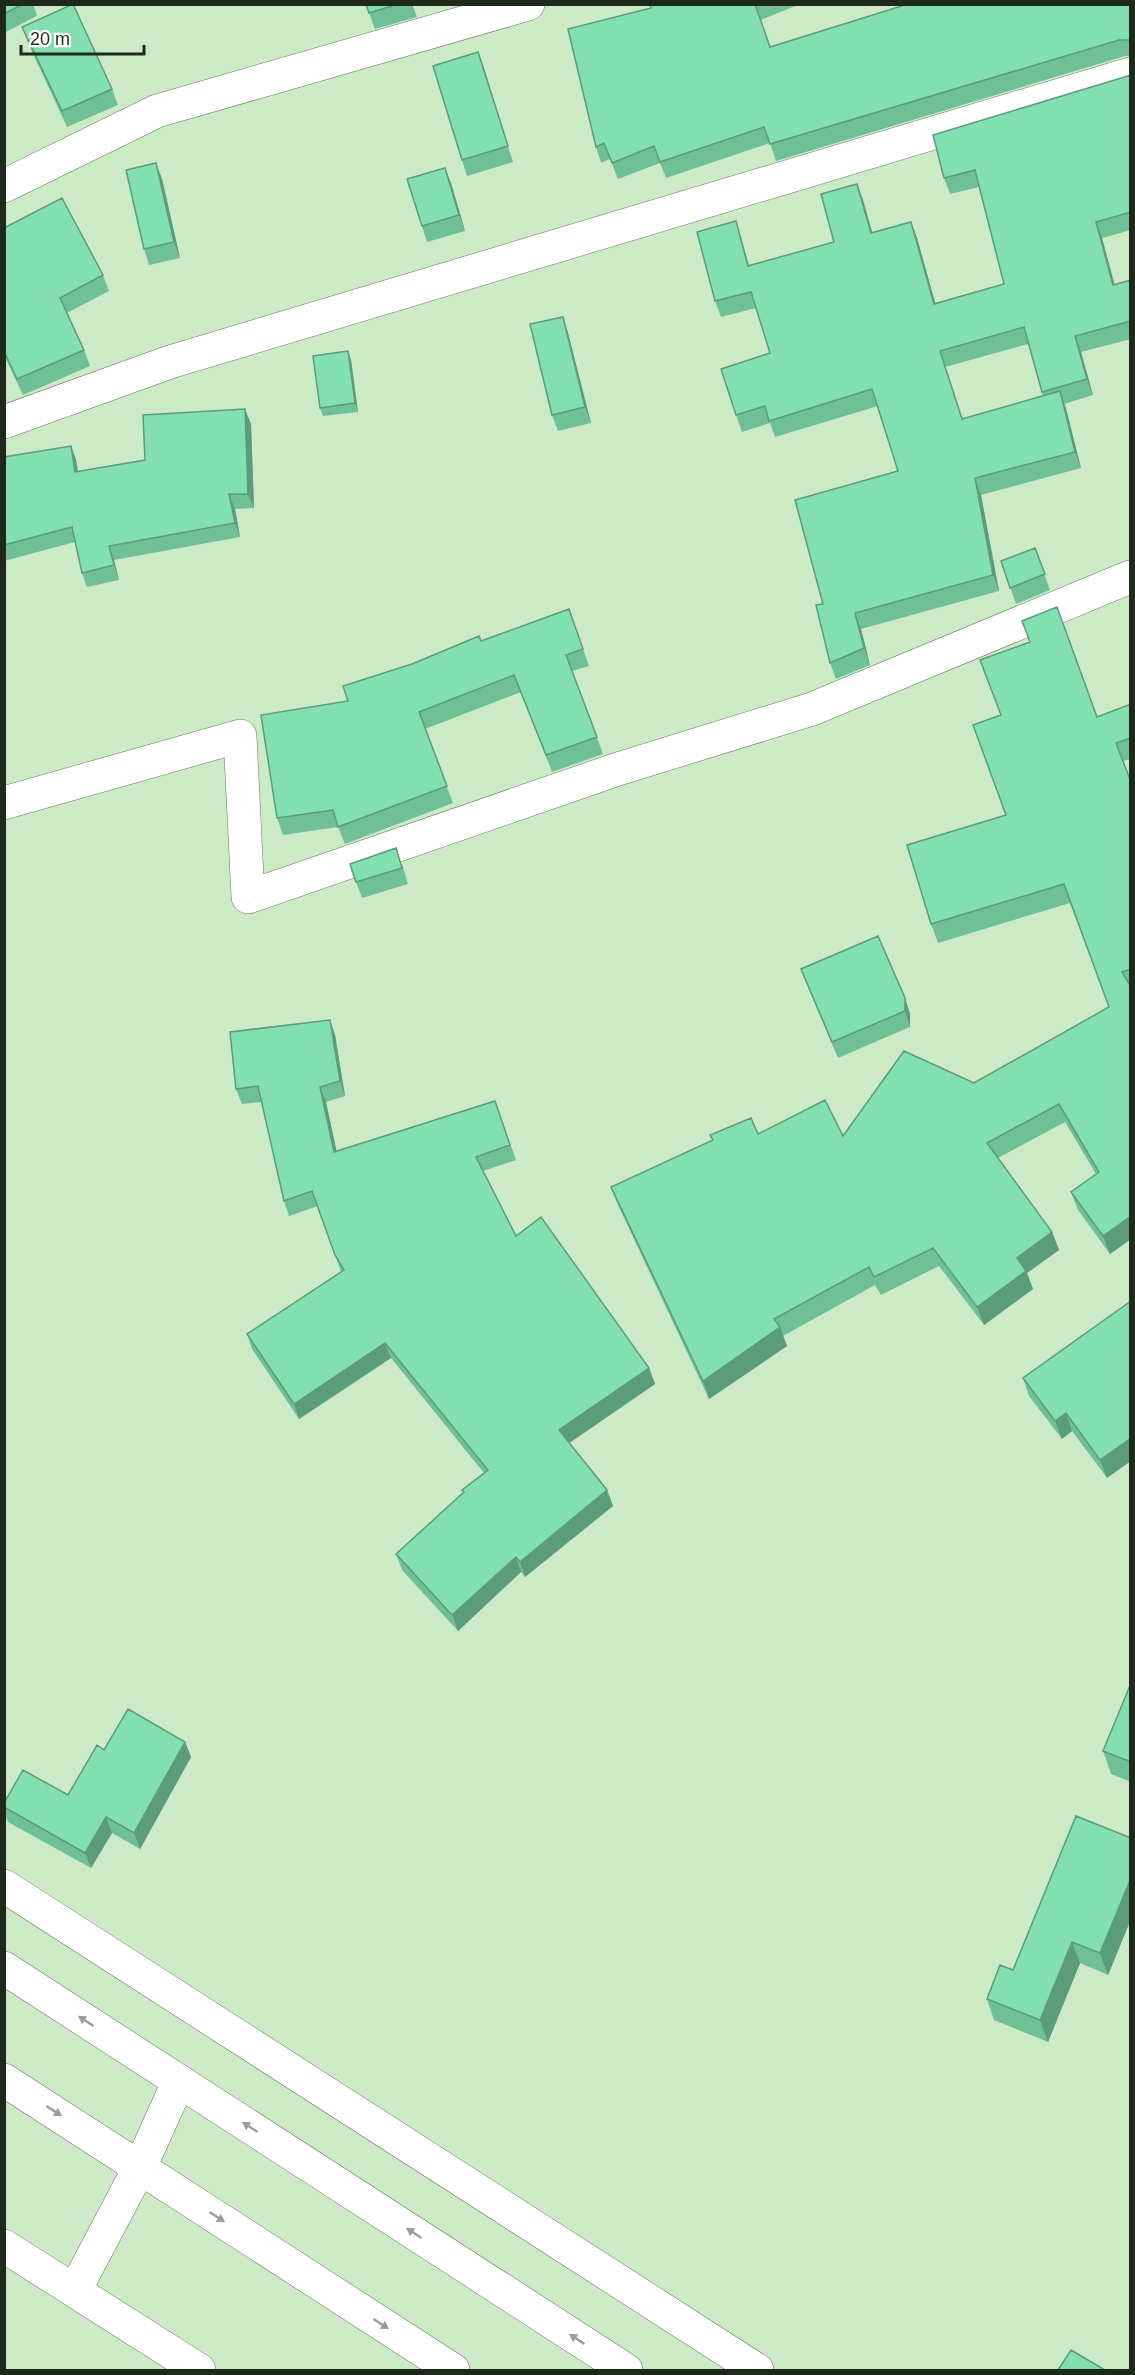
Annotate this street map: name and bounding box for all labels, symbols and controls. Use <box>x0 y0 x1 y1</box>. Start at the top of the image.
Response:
scale bar <box>21 18 144 56</box>
text: 20 m <box>30 29 70 49</box>
one-way arrow <box>78 2016 94 2027</box>
one-way arrow <box>45 2106 62 2117</box>
one-way arrow <box>242 2122 258 2133</box>
one-way arrow <box>209 2212 225 2223</box>
one-way arrow <box>405 2227 422 2238</box>
one-way arrow <box>373 2318 389 2329</box>
one-way arrow <box>569 2333 586 2344</box>

